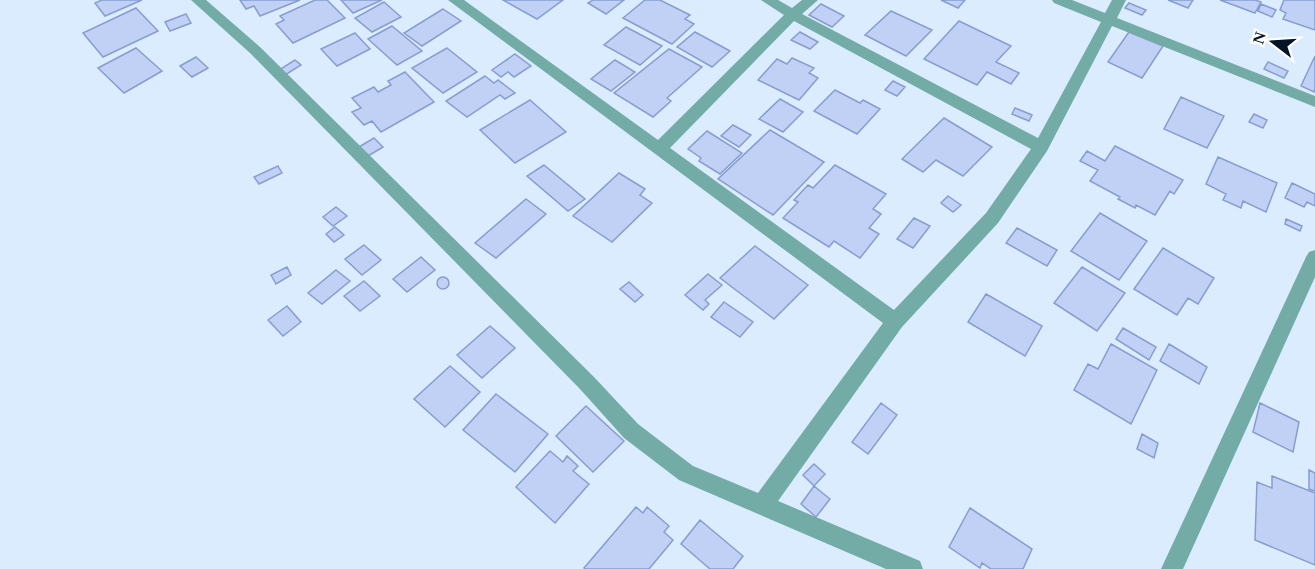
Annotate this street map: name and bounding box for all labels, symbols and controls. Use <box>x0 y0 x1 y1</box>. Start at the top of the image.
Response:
north arrow <box>1243 12 1303 72</box>
text: N <box>1249 29 1269 46</box>

